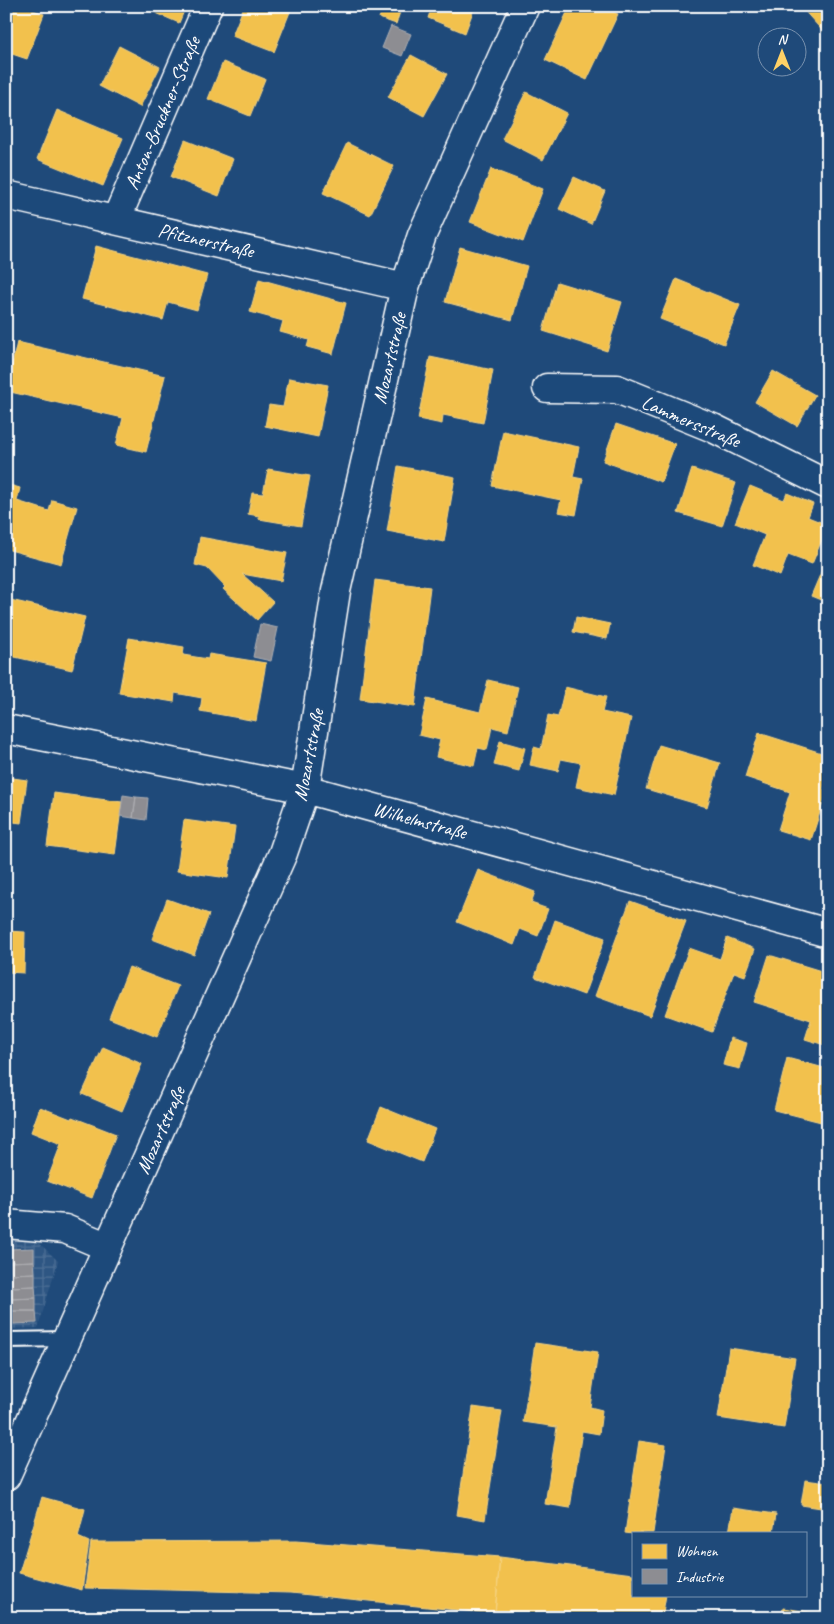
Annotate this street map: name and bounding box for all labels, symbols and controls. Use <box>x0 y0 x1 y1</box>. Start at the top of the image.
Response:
north arrow <box>756 28 806 78</box>
text: N <box>778 31 789 48</box>
street label: Anton-Bruckner-Straße <box>119 32 207 193</box>
street label: Pfitznerstraße <box>156 217 258 264</box>
street label: Mozartstraße <box>367 309 412 406</box>
street label: Lammersstraße <box>638 390 745 454</box>
street label: Mozartstraße <box>287 706 330 803</box>
street label: Wilhelmstraße <box>370 796 471 845</box>
street label: Mozartstraße <box>130 1081 191 1178</box>
legend <box>632 1532 806 1596</box>
text: Wohnen <box>676 1542 719 1561</box>
text: Industrie <box>676 1568 724 1587</box>

